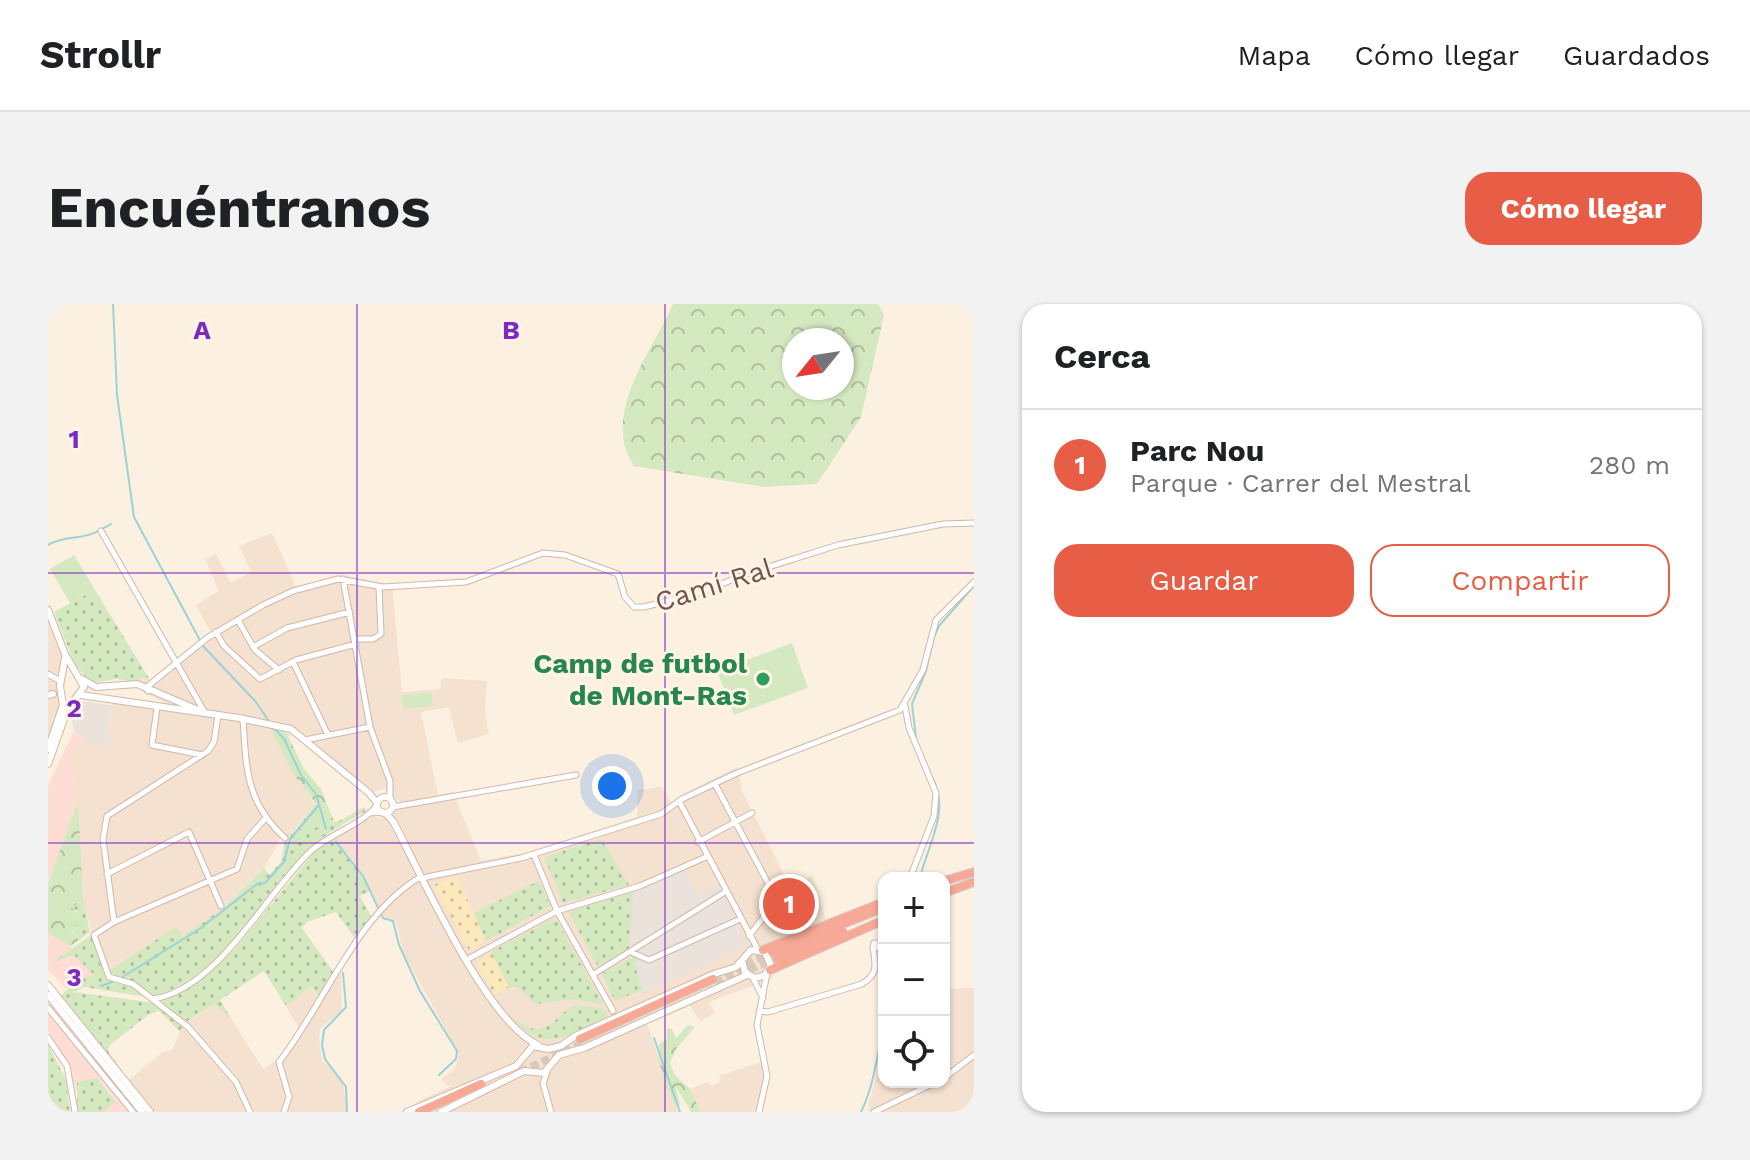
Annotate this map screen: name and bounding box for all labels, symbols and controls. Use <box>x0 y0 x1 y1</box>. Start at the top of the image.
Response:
text: Strollr <box>40 33 161 77</box>
text: Mapa <box>1238 39 1311 72</box>
text: Cómo llegar <box>1355 39 1519 72</box>
text: Guardados <box>1563 39 1710 72</box>
button: Cómo llegar <box>1465 172 1702 245</box>
text: Encuéntranos <box>48 175 430 241</box>
text: A <box>193 315 211 345</box>
text: B <box>502 315 520 345</box>
north arrow <box>782 328 854 400</box>
text: Cerca <box>1054 336 1150 376</box>
text: 1 <box>68 424 80 454</box>
text: Parc Nou <box>1130 433 1264 468</box>
text: 1 <box>1074 450 1086 480</box>
text: 280 m <box>1589 450 1670 480</box>
text: Parque · Carrer del Mestral <box>1130 468 1471 498</box>
button: Guardar <box>1054 544 1354 617</box>
button: Compartir <box>1370 544 1670 617</box>
street label: Camí Ral <box>651 551 777 619</box>
place label: Camp de futbol de Mont-Ras <box>533 647 748 712</box>
marker: Camp de futbol de Mont-Ras <box>754 670 772 688</box>
text: 2 <box>66 693 82 723</box>
your location <box>592 766 632 806</box>
map controls <box>878 872 950 1088</box>
button: + <box>878 872 950 944</box>
pin: 1 <box>763 874 815 934</box>
button: − <box>878 944 950 1016</box>
text: 3 <box>66 962 82 992</box>
button: locate <box>878 1016 950 1088</box>

